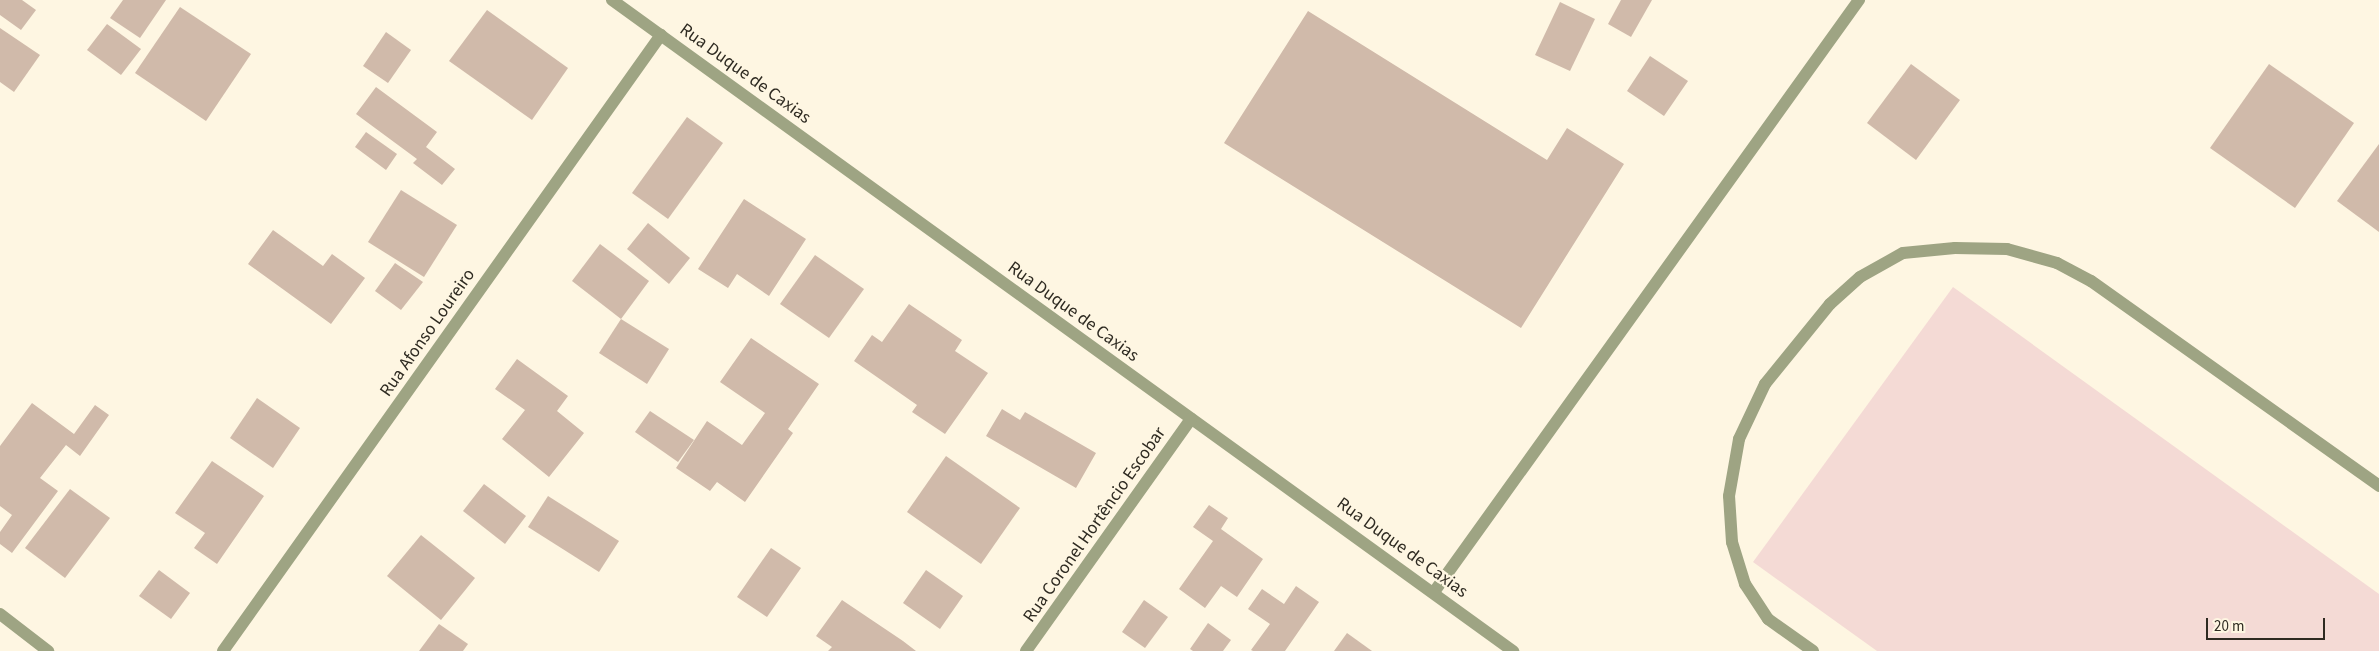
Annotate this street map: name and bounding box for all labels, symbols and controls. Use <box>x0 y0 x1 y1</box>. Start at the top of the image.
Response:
street label: Rua Duque de Caxias <box>675 19 815 129</box>
street label: Rua Duque de Caxias <box>1003 257 1143 367</box>
street label: Rua Afonso Loureiro <box>376 265 480 401</box>
street label: Rua Coronel Hortêncio Escobar <box>1019 423 1171 627</box>
street label: Rua Duque de Caxias <box>1332 493 1472 603</box>
scale bar <box>2209 608 2328 640</box>
text: 20 m <box>2214 616 2244 637</box>

